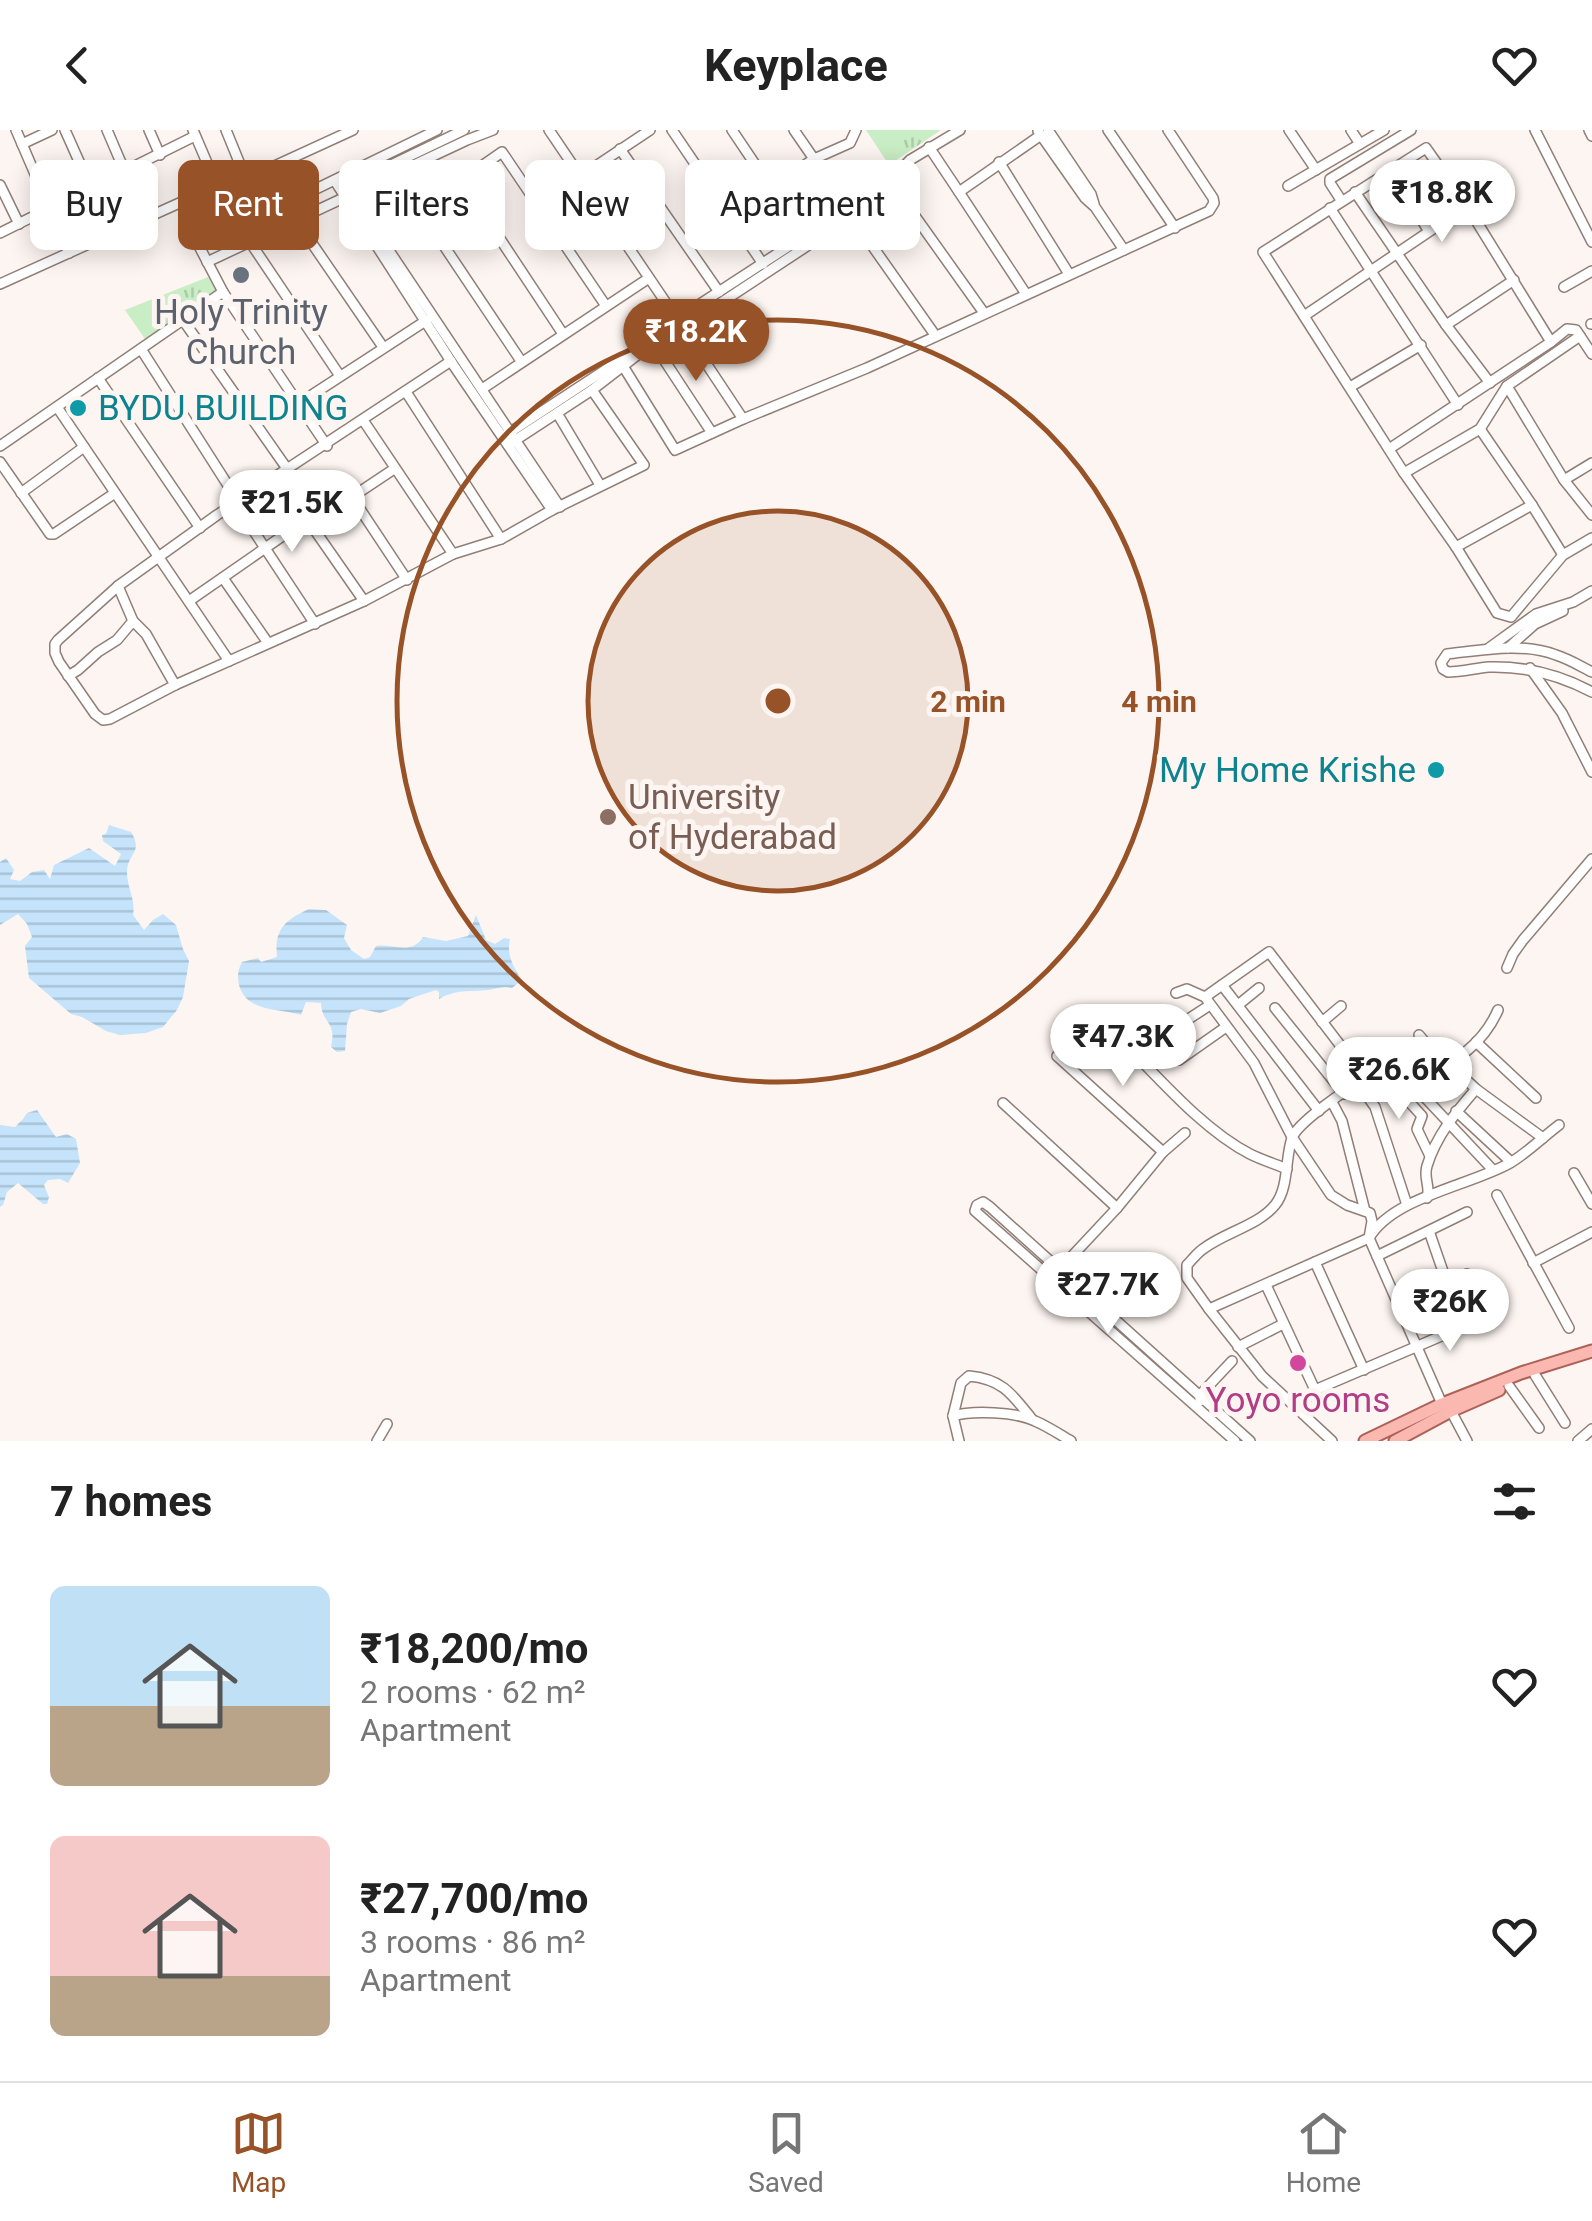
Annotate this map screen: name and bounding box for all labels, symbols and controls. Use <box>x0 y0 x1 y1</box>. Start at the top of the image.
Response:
icon: back <box>50 38 105 93</box>
icon: heart <box>1487 38 1542 93</box>
text: Keyplace <box>704 39 888 92</box>
chip: Buy <box>30 160 158 250</box>
chip: Rent <box>178 160 319 250</box>
chip: Filters <box>339 160 505 250</box>
chip: New <box>525 160 665 250</box>
chip: Apartment <box>685 160 920 250</box>
pin: ₹18.8K <box>1361 160 1523 245</box>
text: ₹18.8K <box>1391 173 1493 211</box>
marker: Holy Trinity Church <box>230 264 252 286</box>
place label: Holy Trinity Church <box>154 292 328 373</box>
pin: ₹18.2K <box>615 299 777 384</box>
text: ₹18.2K <box>645 312 747 350</box>
place label: BYDU BUILDING <box>98 388 348 429</box>
marker: BYDU BUILDING <box>67 397 89 419</box>
pin: ₹21.5K <box>211 470 373 555</box>
text: ₹21.5K <box>241 483 343 521</box>
centre of rings <box>760 683 796 719</box>
text: 2 min <box>930 684 1006 719</box>
text: 4 min <box>1121 684 1197 719</box>
place label: My Home Krishe <box>1159 750 1416 791</box>
marker: My Home Krishe <box>1425 759 1447 781</box>
place label: University of Hyderabad <box>628 777 837 858</box>
marker: University of Hyderabad <box>597 806 619 828</box>
pin: ₹47.3K <box>1042 1004 1204 1089</box>
text: ₹47.3K <box>1072 1017 1174 1055</box>
pin: ₹26.6K <box>1318 1037 1480 1122</box>
text: ₹26.6K <box>1348 1050 1450 1088</box>
pin: ₹27.7K <box>1027 1252 1189 1337</box>
text: ₹27.7K <box>1057 1265 1159 1303</box>
pin: ₹26K <box>1391 1269 1509 1354</box>
text: ₹26K <box>1413 1282 1487 1320</box>
marker: Yoyo rooms <box>1287 1352 1309 1374</box>
place label: Yoyo rooms <box>1206 1380 1390 1421</box>
icon: filters <box>1487 1474 1542 1529</box>
text: 7 homes <box>50 1477 212 1526</box>
text: ₹18,200/mo <box>360 1624 589 1673</box>
icon: home <box>130 1626 250 1746</box>
icon: heart <box>1487 1659 1542 1714</box>
text: 2 rooms · 62 m² <box>360 1673 585 1711</box>
text: Apartment <box>360 1711 512 1749</box>
text: ₹27,700/mo <box>360 1874 589 1923</box>
icon: home <box>130 1876 250 1996</box>
icon: heart <box>1487 1909 1542 1964</box>
text: 3 rooms · 86 m² <box>360 1923 585 1961</box>
text: Apartment <box>360 1961 512 1999</box>
tab: Map <box>231 2106 286 2199</box>
tab: Saved <box>748 2106 824 2199</box>
tab: Home <box>1286 2106 1361 2199</box>

